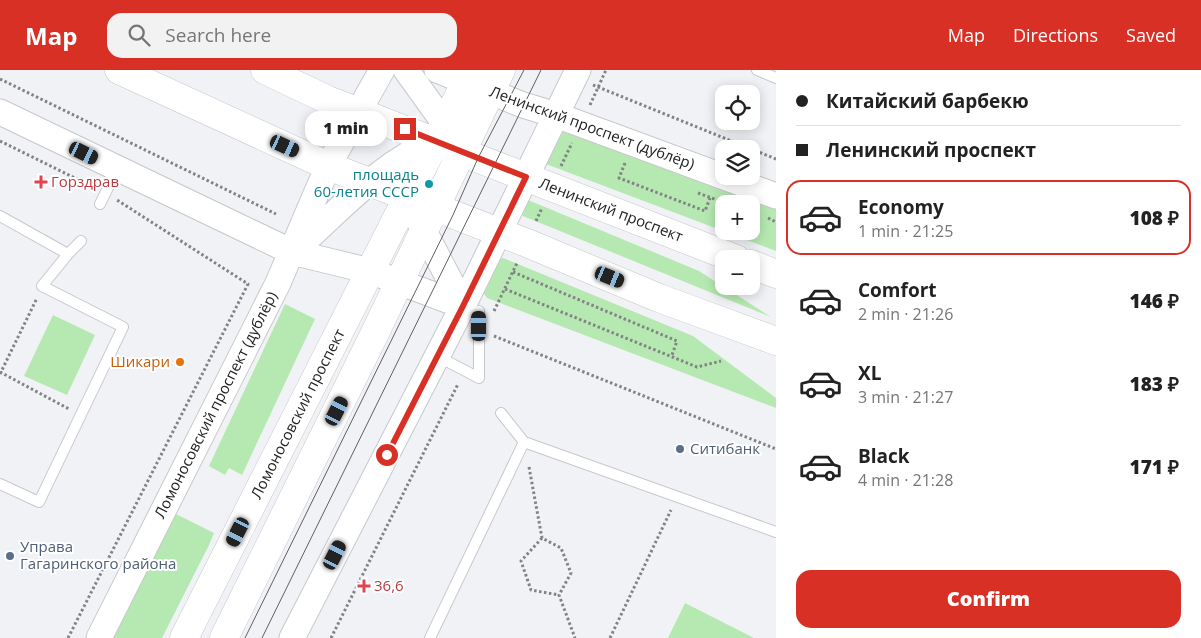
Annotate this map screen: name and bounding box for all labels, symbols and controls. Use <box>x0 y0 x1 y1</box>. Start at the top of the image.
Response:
search box <box>107 13 457 58</box>
text: Map <box>25 19 77 52</box>
icon: search <box>125 21 153 49</box>
text: Search here <box>165 22 271 48</box>
text: Map <box>948 23 985 47</box>
text: Directions <box>1013 23 1098 47</box>
text: Saved <box>1126 23 1176 47</box>
street label: Ленинский проспект (дублёр) <box>487 81 698 173</box>
map controls <box>715 85 760 295</box>
button: locate <box>715 85 760 130</box>
text: Китайский барбекю <box>826 88 1029 114</box>
callout: 1 min <box>305 112 388 146</box>
text: 1 min <box>323 117 369 139</box>
route end <box>394 118 416 140</box>
car <box>268 133 301 159</box>
text: Ленинский проспект <box>826 137 1036 163</box>
car <box>67 140 100 166</box>
button: layers <box>715 140 760 185</box>
place label: площадь 60-летия СССР <box>314 164 419 201</box>
place label: Горздрав <box>51 171 119 191</box>
street label: Ленинский проспект <box>537 172 686 246</box>
marker: Горздрав <box>35 176 47 188</box>
marker: площадь 60-летия СССР <box>423 178 435 190</box>
text: Economy <box>858 194 944 220</box>
button: + <box>715 195 760 240</box>
icon: car <box>798 195 843 240</box>
text: 108 ₽ <box>1130 205 1179 231</box>
text: 1 min · 21:25 <box>858 220 953 242</box>
button: − <box>715 250 760 295</box>
car <box>593 264 626 290</box>
text: Comfort <box>858 277 937 303</box>
icon: car <box>798 278 843 323</box>
street label: Ломоносовский проспект (дублёр) <box>149 288 281 521</box>
text: 146 ₽ <box>1130 288 1179 314</box>
text: 2 min · 21:26 <box>858 303 953 325</box>
car <box>471 311 486 341</box>
street label: Ломоносовский проспект <box>246 325 349 502</box>
place label: Шикари <box>110 351 170 371</box>
marker: Шикари <box>174 356 186 368</box>
text: XL <box>858 360 881 386</box>
icon: car <box>798 361 843 406</box>
text: 183 ₽ <box>1130 371 1179 397</box>
text: 3 min · 21:27 <box>858 386 953 408</box>
car <box>323 394 350 428</box>
place label: Ситибанк <box>690 438 760 458</box>
marker: Ситибанк <box>674 443 686 455</box>
text: Black <box>858 443 910 469</box>
route start <box>376 444 398 466</box>
icon: car <box>798 444 843 489</box>
text: 171 ₽ <box>1130 454 1179 480</box>
text: 4 min · 21:28 <box>858 469 953 491</box>
car <box>224 515 251 549</box>
place label: Управа Гагаринского района <box>20 536 176 573</box>
car <box>321 538 348 572</box>
marker: Управа Гагаринского района <box>4 550 16 562</box>
button: Confirm <box>796 570 1181 628</box>
place label: 36,6 <box>374 575 404 595</box>
marker: 36,6 <box>358 580 370 592</box>

